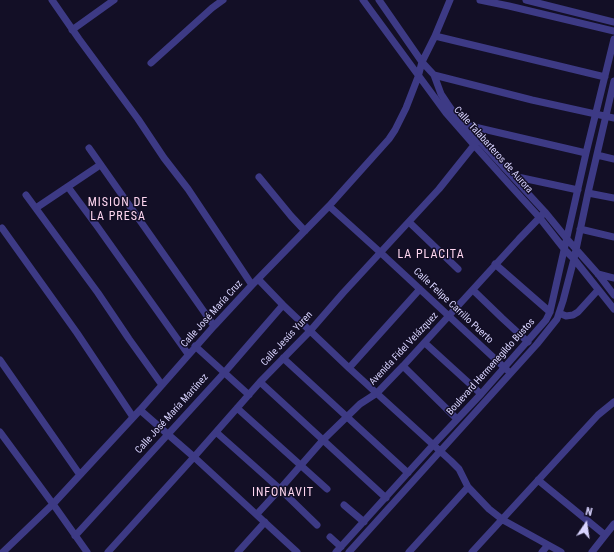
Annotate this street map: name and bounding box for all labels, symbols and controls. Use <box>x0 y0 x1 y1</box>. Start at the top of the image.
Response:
street label: Calle Talabarteros de Aurora <box>451 104 535 196</box>
district label: MISION DE LA PRESA <box>88 196 148 224</box>
district label: LA PLACITA <box>397 248 465 262</box>
street label: Calle Felipe Carrillo Puerto <box>411 266 495 346</box>
street label: Calle José María Cruz <box>179 278 245 350</box>
street label: Calle Jesús Yuren <box>259 309 315 369</box>
street label: Avenida Fidel Velázquez <box>367 310 441 388</box>
street label: Boulevard Hermenegildo Bustos <box>444 316 538 418</box>
street label: Calle José María Martínez <box>133 372 211 456</box>
district label: INFONAVIT <box>252 486 314 500</box>
north arrow <box>566 504 606 544</box>
text: N <box>584 505 594 519</box>

